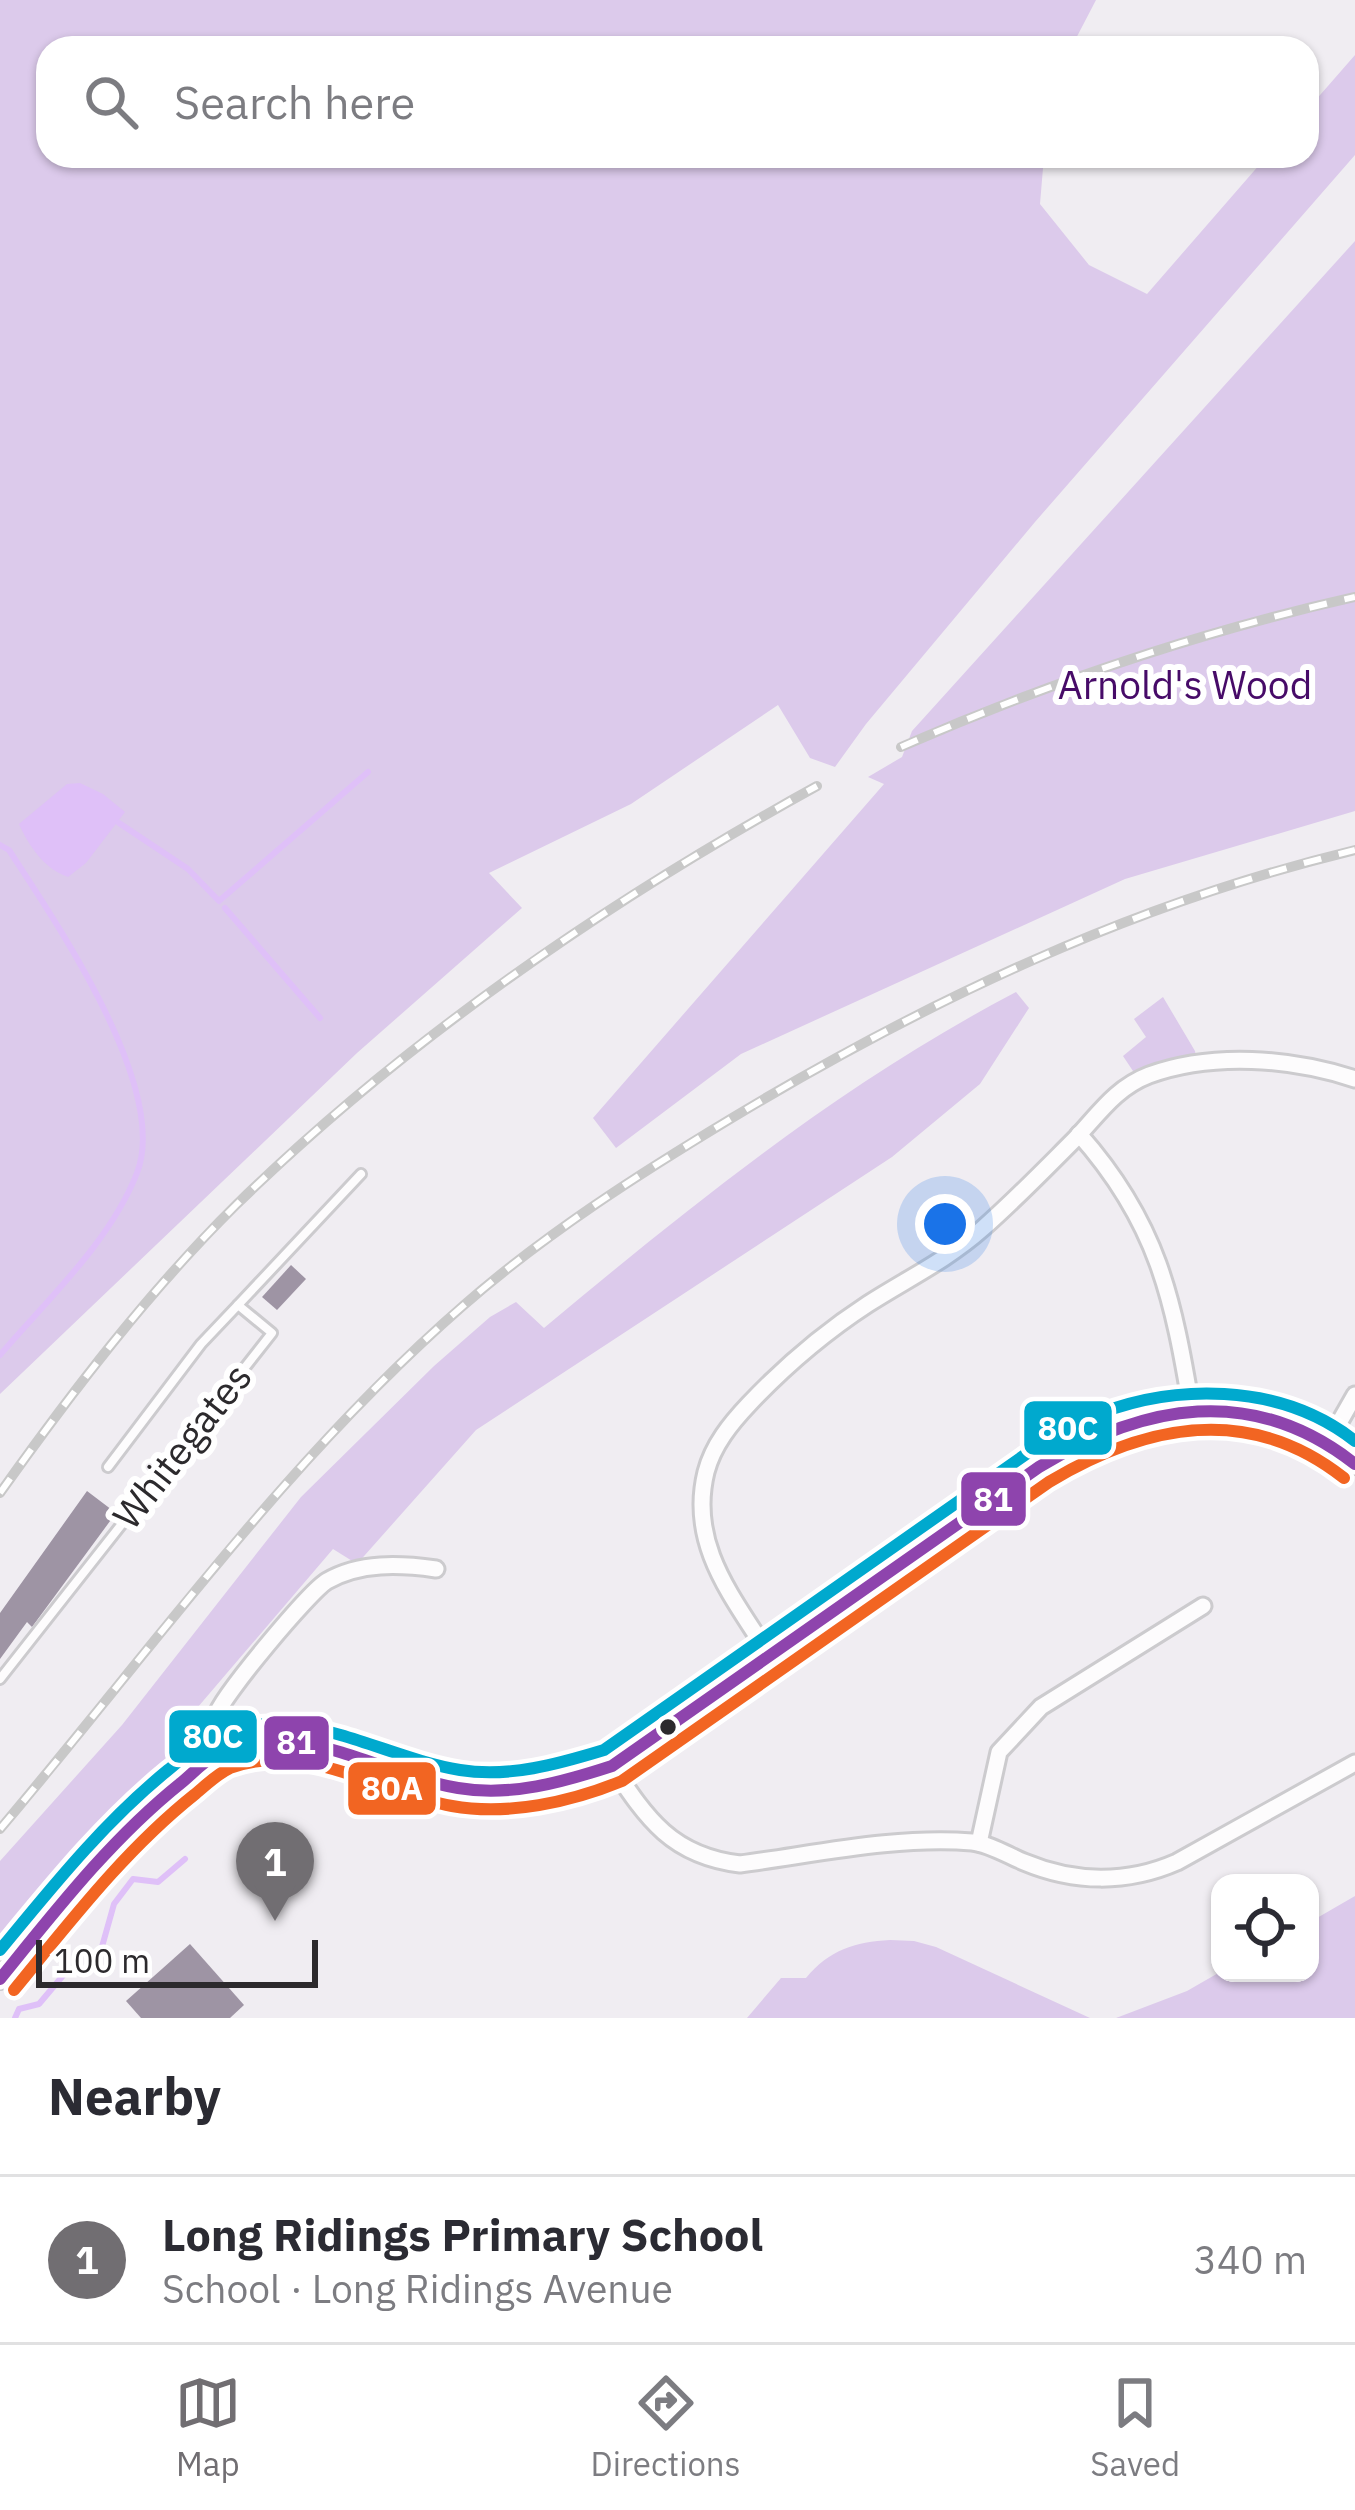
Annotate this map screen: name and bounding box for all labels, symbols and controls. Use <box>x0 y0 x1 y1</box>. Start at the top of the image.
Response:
search box <box>36 36 1319 168</box>
icon: search <box>78 69 144 135</box>
text: Search here <box>174 73 415 131</box>
park label: Arnold's Wood <box>1058 659 1312 710</box>
your location <box>915 1194 975 1254</box>
street label: Whitegates <box>101 1352 262 1539</box>
line badge: 80C <box>1022 1399 1114 1457</box>
text: 80C <box>1037 1406 1099 1449</box>
line badge: 81 <box>959 1470 1028 1528</box>
text: 81 <box>973 1477 1013 1520</box>
line badge: 80C <box>167 1708 259 1765</box>
text: 80C <box>182 1714 244 1757</box>
line badge: 81 <box>262 1714 331 1772</box>
unlabelled marker <box>657 1716 679 1738</box>
text: 81 <box>276 1720 316 1763</box>
line badge: 80A <box>346 1760 438 1817</box>
text: 80A <box>361 1766 423 1809</box>
pin: 1 <box>236 1822 314 1921</box>
map controls <box>1211 1874 1319 1982</box>
button: locate <box>1211 1874 1319 1982</box>
scale bar <box>36 1934 318 1987</box>
text: 100 m <box>54 1939 150 1982</box>
text: Nearby <box>48 2063 221 2129</box>
text: Long Ridings Primary School <box>162 2205 763 2263</box>
text: 1 <box>75 2234 99 2285</box>
text: 340 m <box>1194 2234 1307 2285</box>
text: School · Long Ridings Avenue <box>162 2263 673 2314</box>
tab: Map <box>175 2370 241 2485</box>
tab: Directions <box>591 2370 741 2485</box>
tab: Saved <box>1090 2370 1180 2485</box>

